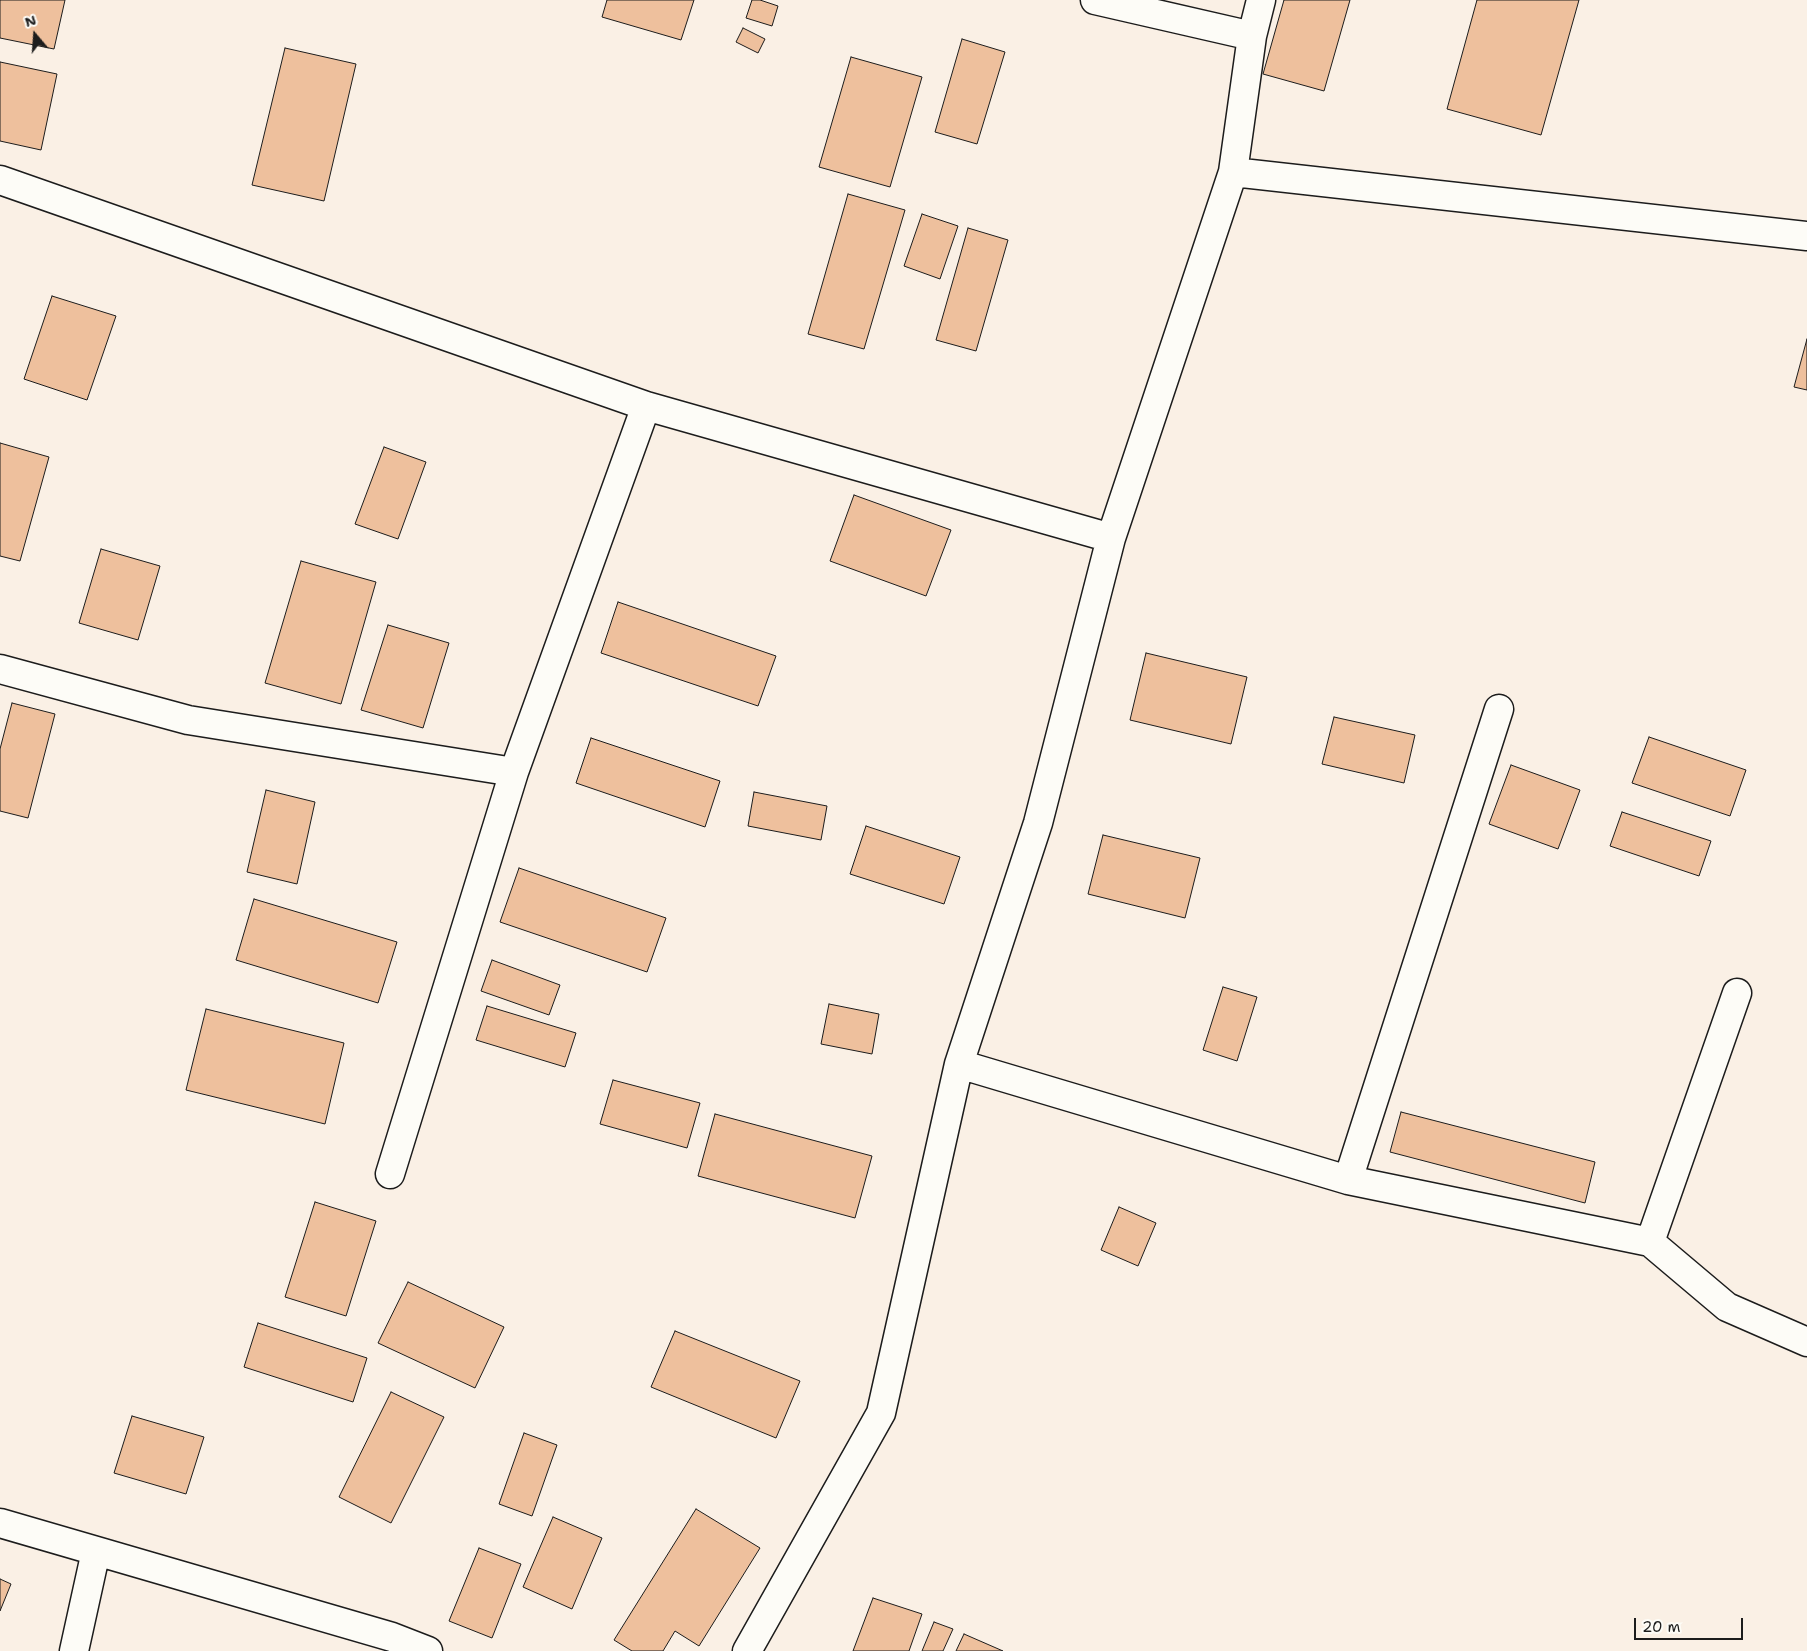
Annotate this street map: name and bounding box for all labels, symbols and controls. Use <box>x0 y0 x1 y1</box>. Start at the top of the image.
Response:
north arrow <box>10 10 60 60</box>
text: N <box>22 10 38 31</box>
scale bar <box>1637 1608 1746 1640</box>
text: 20 m <box>1642 1617 1681 1637</box>

